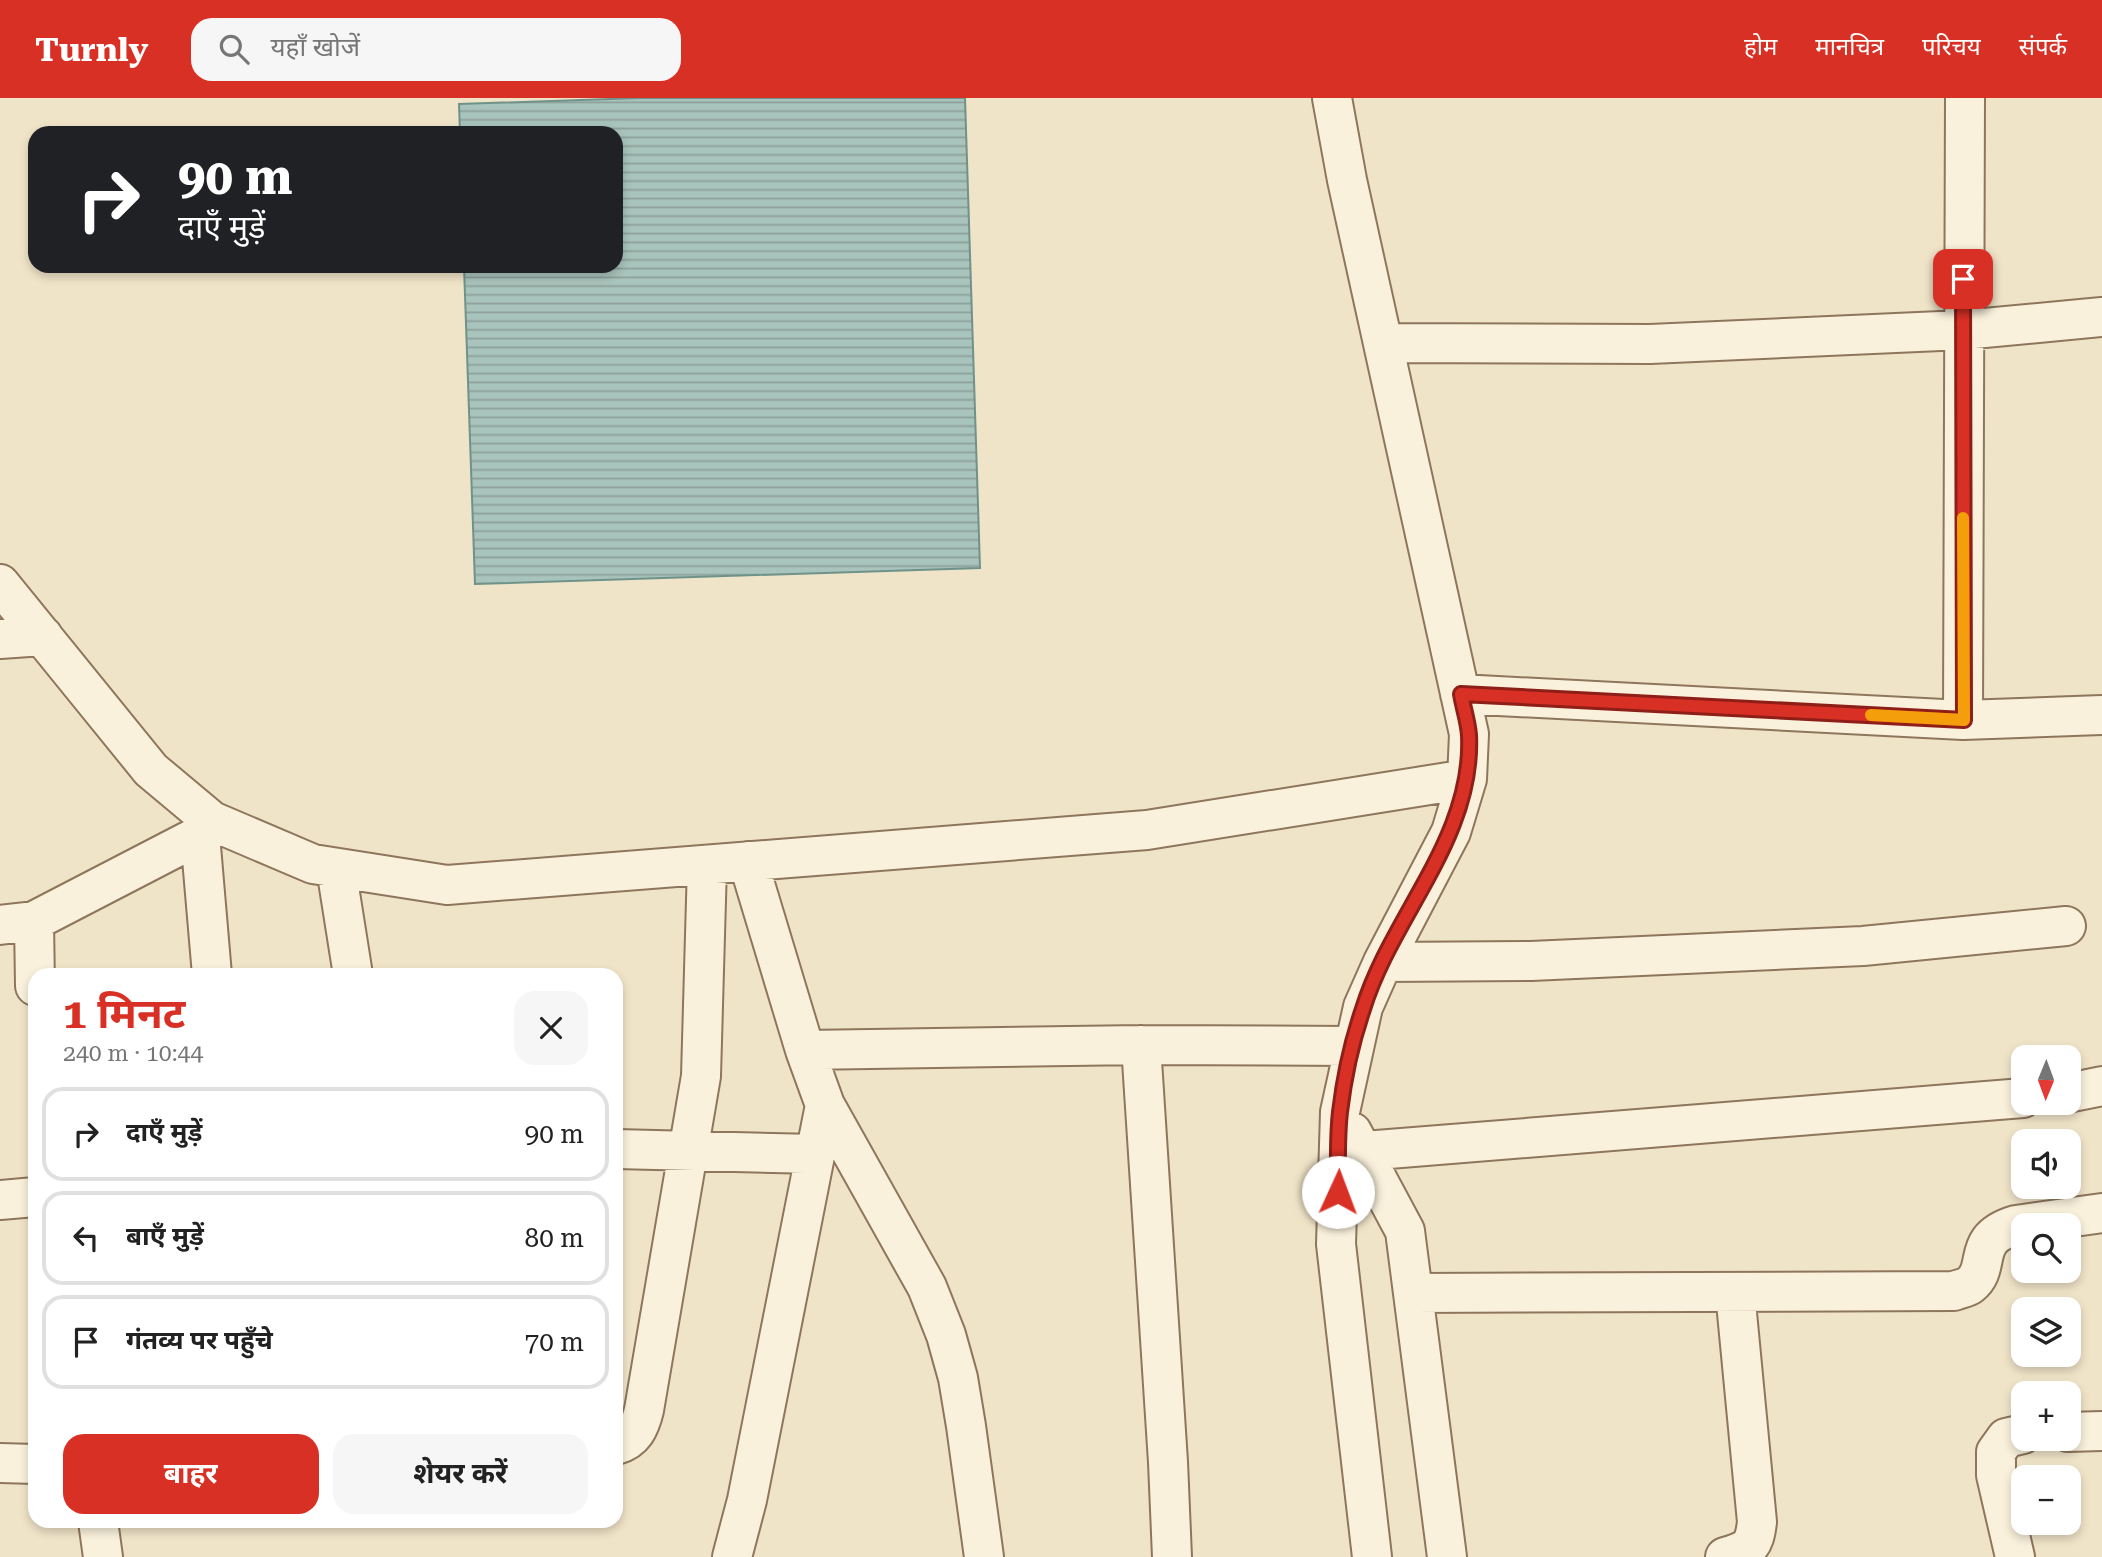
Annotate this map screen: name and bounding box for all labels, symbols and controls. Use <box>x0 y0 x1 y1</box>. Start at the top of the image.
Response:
search box <box>191 18 681 81</box>
text: Turnly <box>35 30 149 69</box>
icon: search <box>215 30 253 68</box>
text: यहाँ खोजें <box>271 32 360 62</box>
text: होम <box>1744 33 1777 61</box>
text: मानचित्र <box>1815 33 1884 61</box>
text: परिचय <box>1922 33 1981 61</box>
text: संपर्क <box>2019 33 2067 61</box>
text: 90 m <box>178 149 293 206</box>
icon: right <box>63 154 154 245</box>
text: दाएँ मुड़ें <box>178 208 265 246</box>
pin <box>1933 249 1993 309</box>
icon: arrive <box>1944 260 1982 298</box>
text: 1 मिनट <box>63 989 185 1038</box>
button: close <box>514 991 588 1065</box>
text: 240 m · 10:44 <box>63 1040 203 1067</box>
north arrow <box>2011 1045 2081 1115</box>
map controls <box>2011 1045 2081 1535</box>
icon: right <box>67 1115 105 1153</box>
text: दाएँ मुड़ें <box>126 1117 202 1147</box>
text: 90 m <box>525 1119 584 1149</box>
button: sound <box>2011 1129 2081 1199</box>
position arrow <box>1301 1155 1375 1229</box>
button: search <box>2011 1213 2081 1283</box>
icon: left <box>67 1219 105 1257</box>
text: बाएँ मुड़ें <box>126 1221 204 1251</box>
text: 80 m <box>525 1223 584 1253</box>
button: layers <box>2011 1297 2081 1367</box>
icon: arrive <box>67 1323 105 1361</box>
text: गंतव्य पर पहुँचे <box>126 1325 273 1355</box>
text: 70 m <box>525 1327 584 1357</box>
button: + <box>2011 1381 2081 1451</box>
button: बाहर <box>63 1434 319 1514</box>
button: शेयर करें <box>333 1434 588 1514</box>
button: − <box>2011 1465 2081 1535</box>

